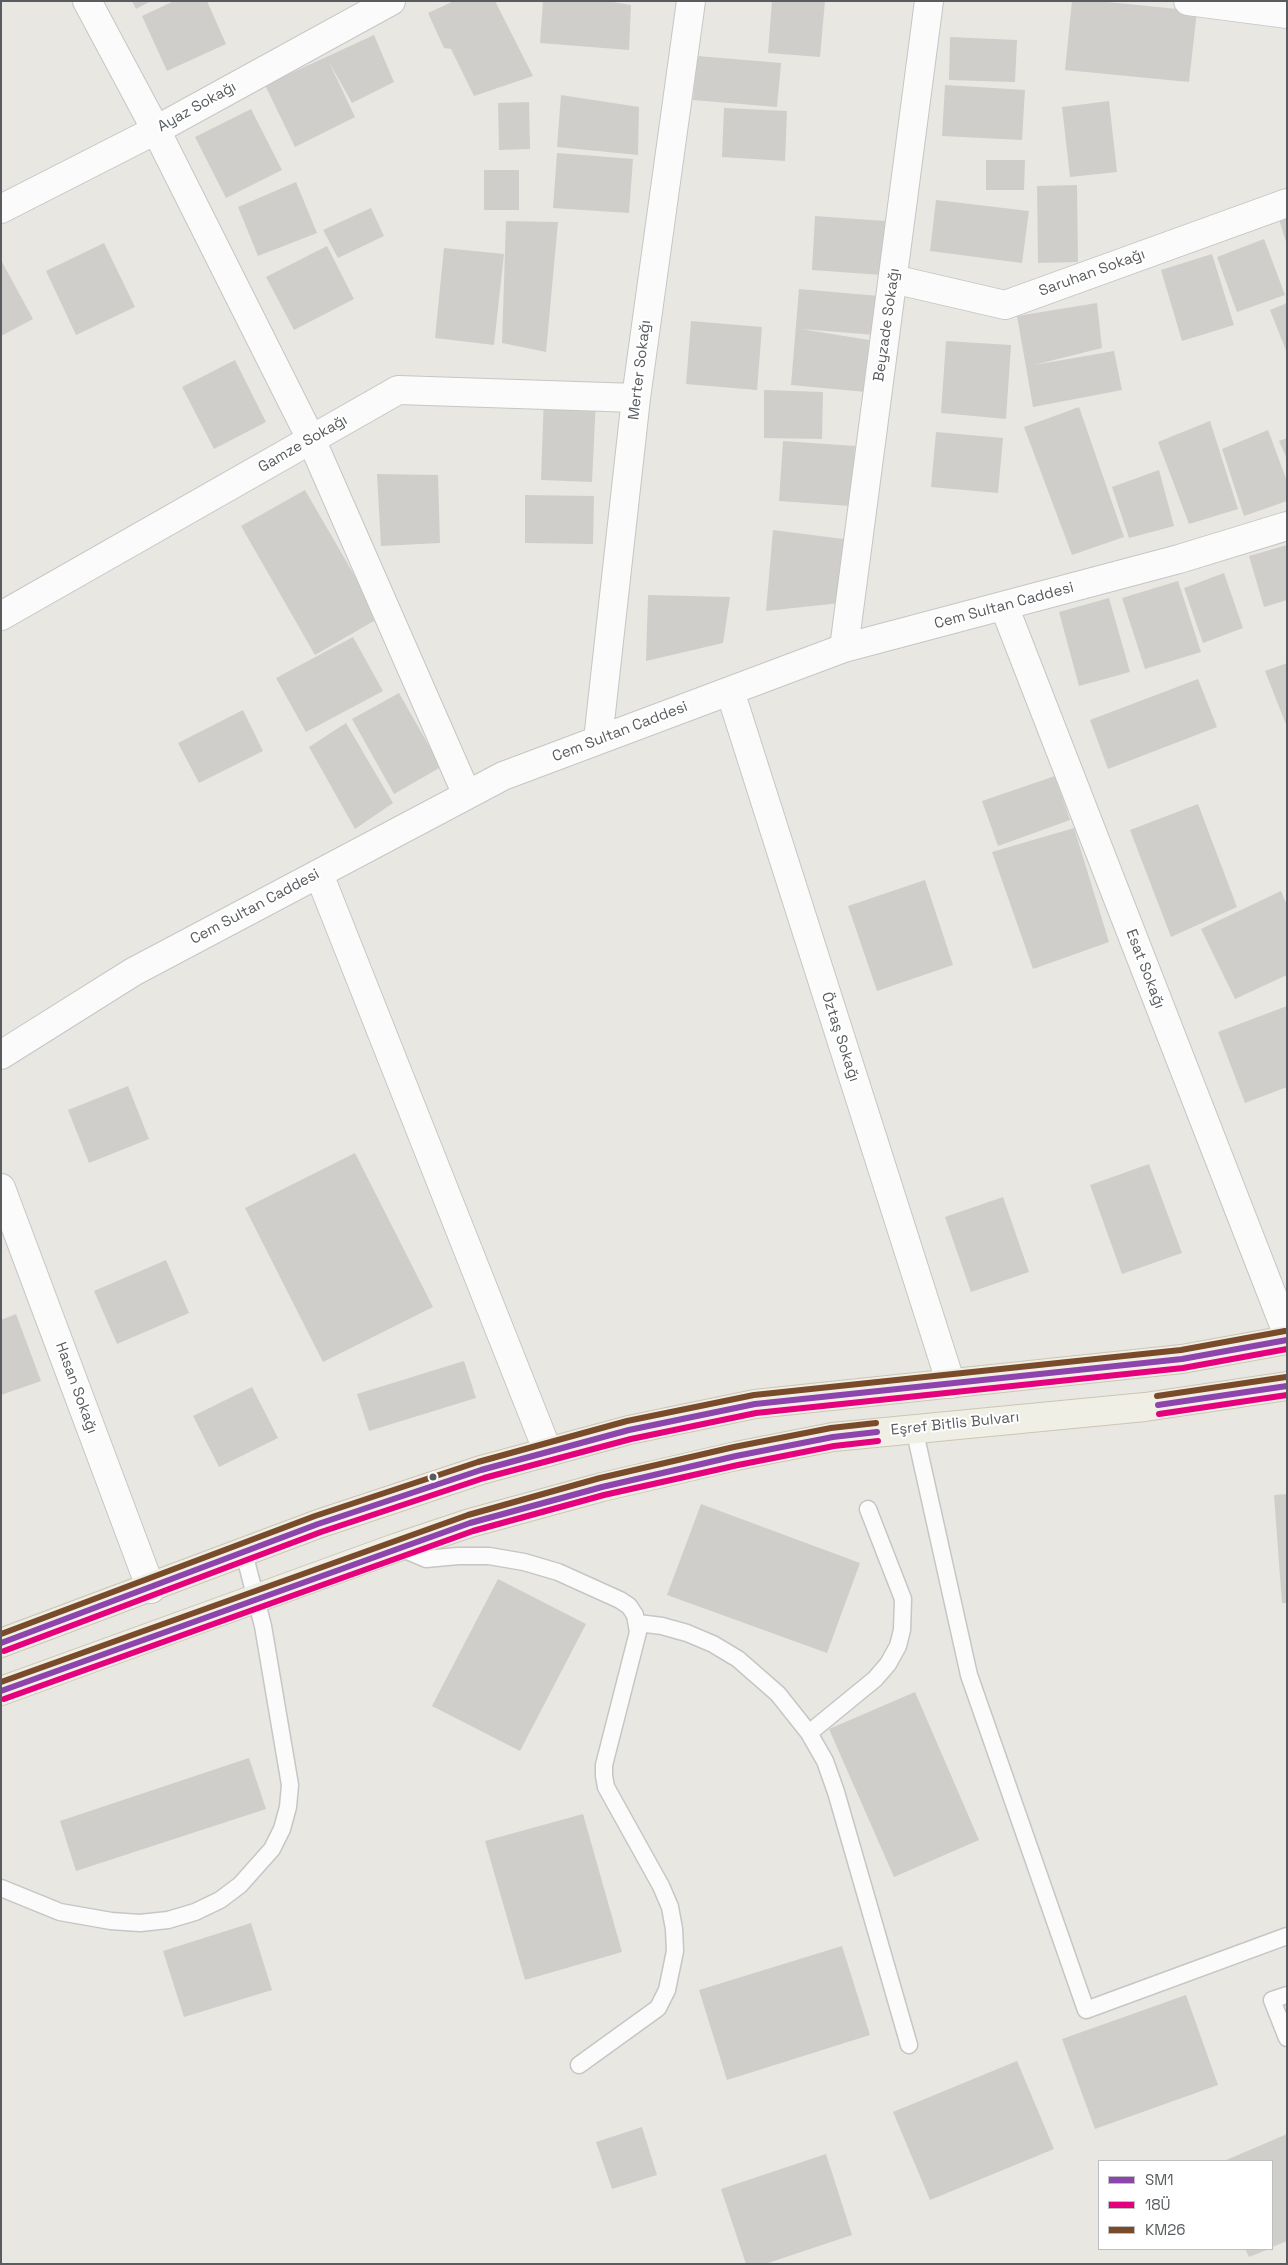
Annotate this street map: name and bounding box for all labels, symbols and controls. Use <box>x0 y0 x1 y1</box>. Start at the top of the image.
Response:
street label: Ayaz Sokağı <box>155 78 239 136</box>
street label: Saruhan Sokağı <box>1036 245 1148 301</box>
street label: Beyzade Sokağı <box>870 267 904 383</box>
street label: Merter Sokağı <box>625 319 655 421</box>
street label: Gamze Sokağı <box>255 411 351 477</box>
street label: Cem Sultan Caddesi <box>932 579 1076 633</box>
street label: Cem Sultan Caddesi <box>550 698 690 766</box>
street label: Cem Sultan Caddesi <box>187 865 323 949</box>
street label: Esat Sokağı <box>1122 927 1168 1011</box>
street label: Öztaş Sokağı <box>817 990 863 1084</box>
street label: Hasan Sokağı <box>51 1340 101 1436</box>
street label: Eşref Bitlis Bulvarı <box>890 1408 1020 1440</box>
unlabelled marker <box>428 1472 438 1482</box>
legend <box>1098 2160 1273 2250</box>
text: SM1 <box>1145 2170 1173 2189</box>
text: 18Ü <box>1145 2195 1171 2214</box>
text: KM26 <box>1145 2220 1185 2239</box>

